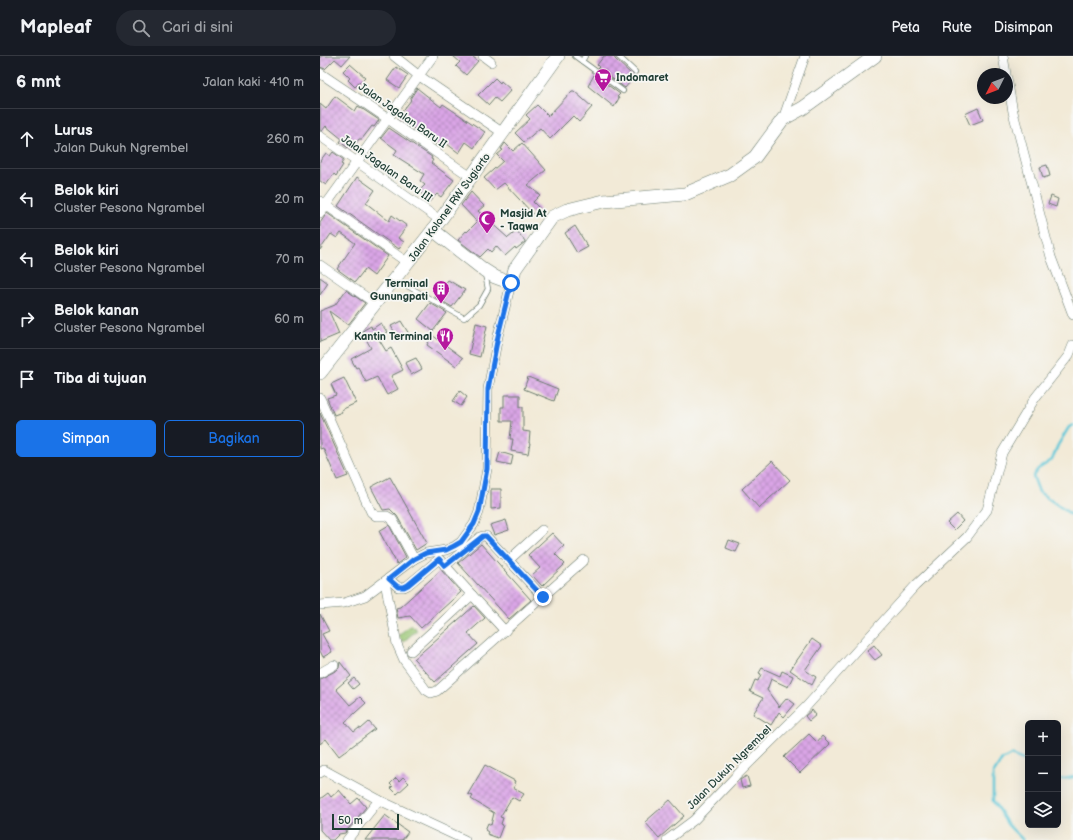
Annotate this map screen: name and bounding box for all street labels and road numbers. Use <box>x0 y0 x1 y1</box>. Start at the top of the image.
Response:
street label: Jalan Jagalan Baru II <box>356 80 450 151</box>
street label: Jalan Jagalan Baru III <box>339 132 435 205</box>
street label: Jalan Kolonel RW Sugiarto <box>406 151 493 264</box>
street label: Jalan Dukuh Ngrembel <box>685 723 774 812</box>

